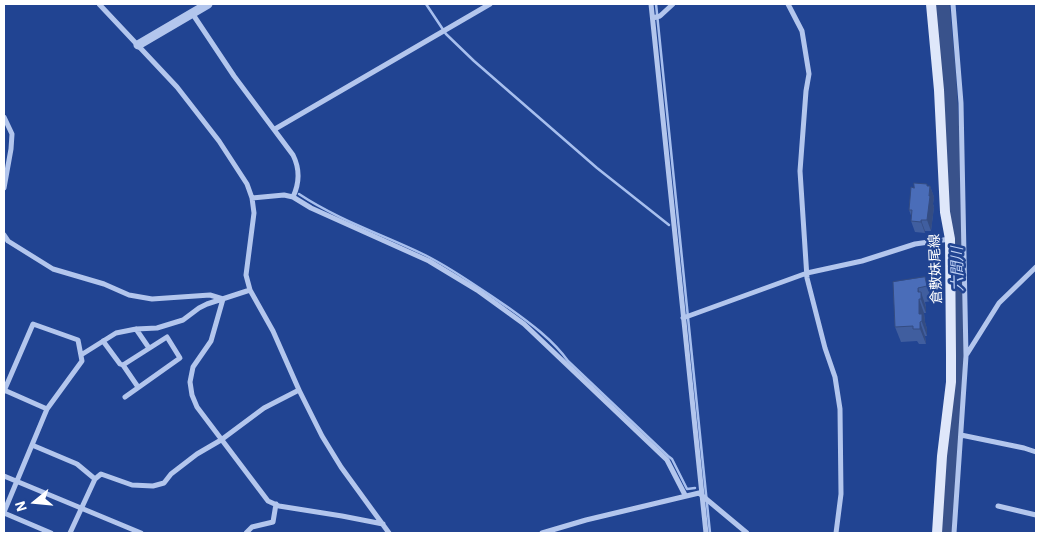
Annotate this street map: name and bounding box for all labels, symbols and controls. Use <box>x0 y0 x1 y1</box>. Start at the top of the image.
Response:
street label: 倉敷妹尾線 <box>926 234 946 304</box>
water label: 六間川 <box>949 246 967 292</box>
north arrow <box>10 477 60 527</box>
text: N <box>11 499 31 514</box>

